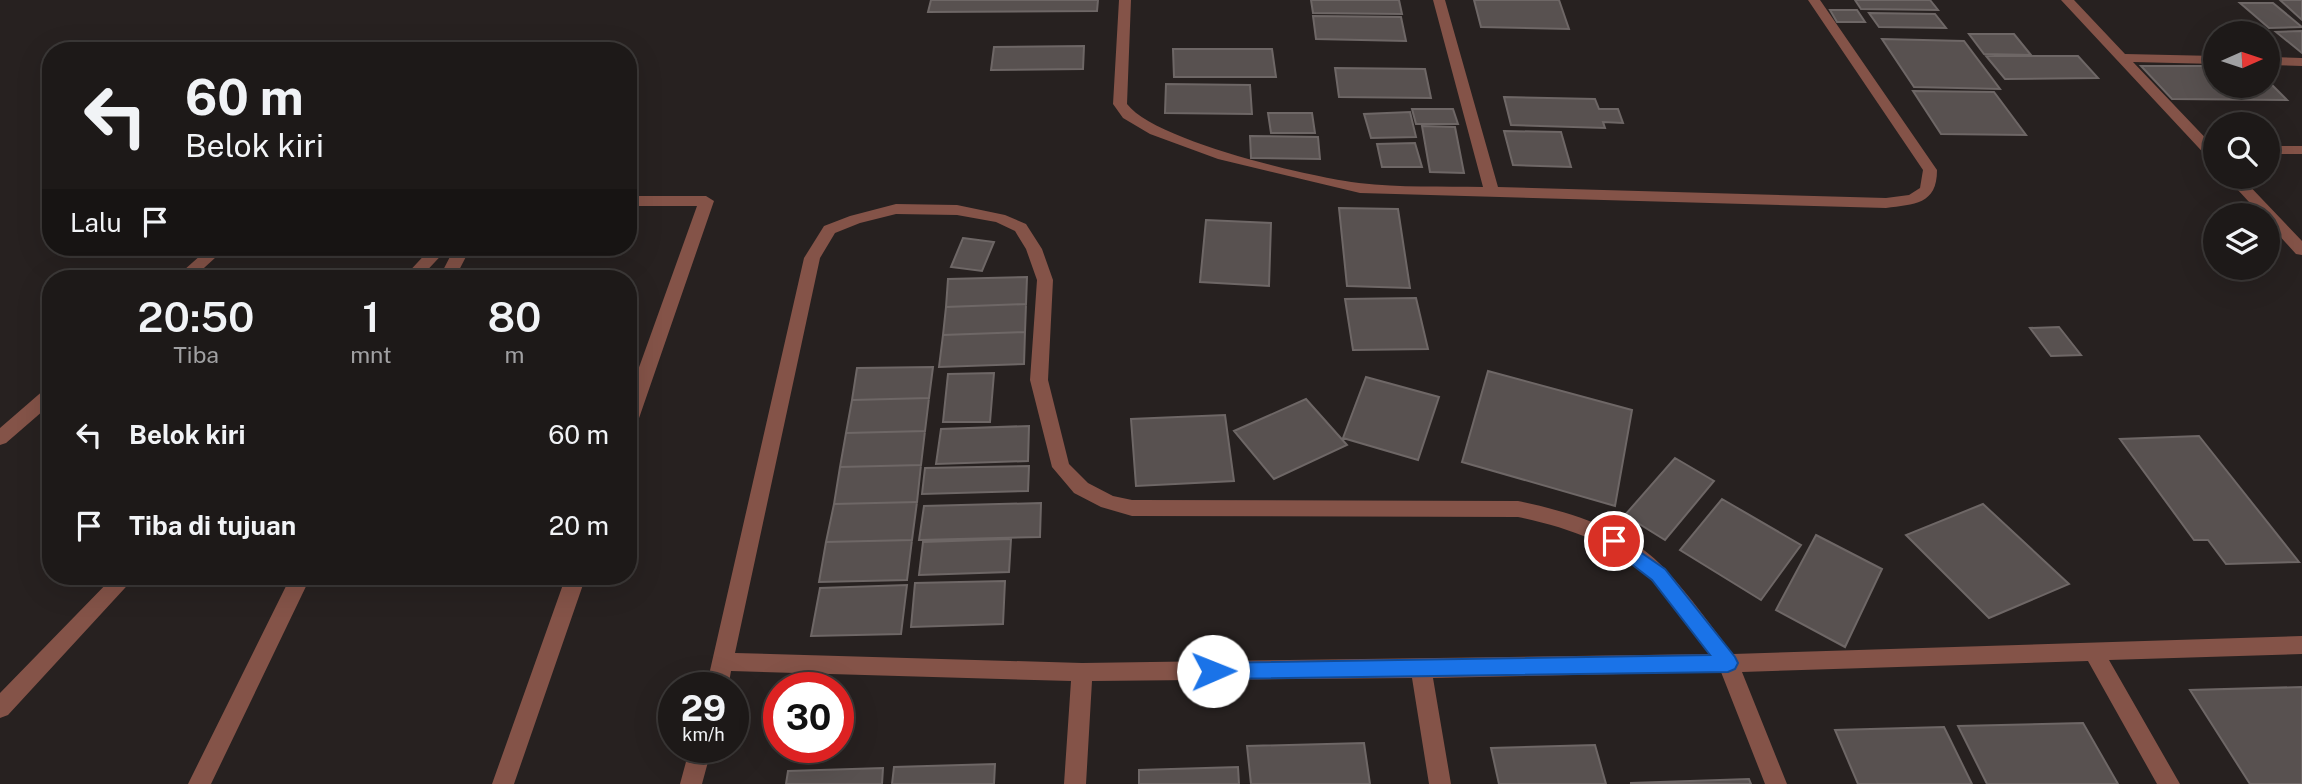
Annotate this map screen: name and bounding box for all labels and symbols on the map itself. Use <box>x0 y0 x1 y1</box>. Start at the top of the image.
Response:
north arrow <box>2203 21 2280 98</box>
pin <box>1584 511 1644 571</box>
position arrow <box>1176 634 1250 708</box>
speed limit sign: 30 <box>763 672 854 763</box>

